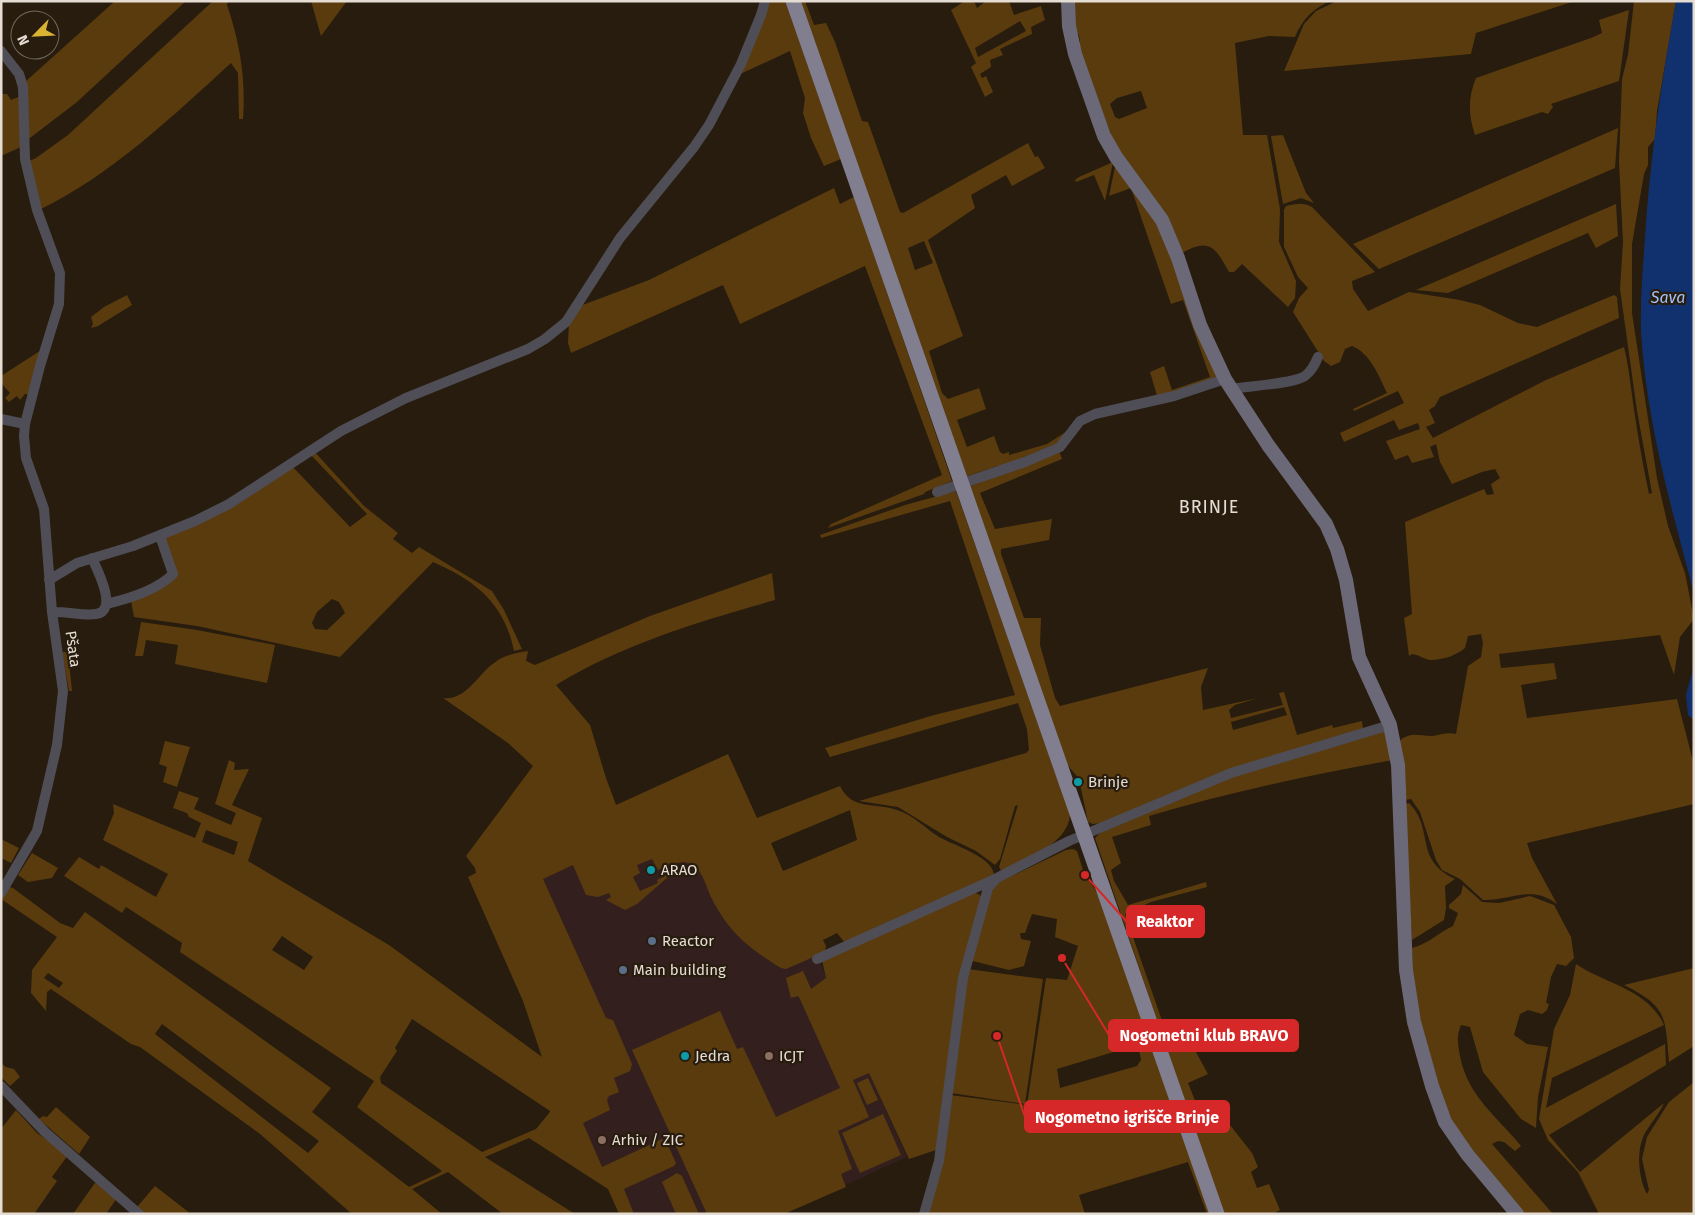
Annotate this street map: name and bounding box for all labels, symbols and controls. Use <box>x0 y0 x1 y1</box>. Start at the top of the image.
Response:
north arrow <box>10 10 60 60</box>
text: N <box>14 32 33 48</box>
water label: Sava <box>1650 288 1685 307</box>
district label: BRINJE <box>1179 496 1239 518</box>
street label: Pšata <box>62 630 84 668</box>
place label: Brinje <box>1088 773 1128 791</box>
marker: Brinje <box>1072 776 1084 788</box>
place label: ARAO <box>661 861 698 879</box>
marker: ARAO <box>645 864 657 876</box>
callout: Reaktor <box>1127 906 1204 937</box>
text: Reaktor <box>1136 912 1194 931</box>
place label: Reactor <box>662 932 714 950</box>
marker: Reactor <box>646 935 658 947</box>
place label: Main building <box>633 961 726 979</box>
marker: Main building <box>617 964 629 976</box>
callout: Nogometni klub BRAVO <box>1109 1020 1298 1051</box>
text: Nogometni klub BRAVO <box>1120 1026 1288 1045</box>
place label: Jedra <box>695 1047 730 1065</box>
place label: ICJT <box>779 1047 804 1065</box>
marker: Jedra <box>679 1050 691 1062</box>
marker: ICJT <box>763 1050 775 1062</box>
callout: Nogometno igrišče Brinje <box>1025 1101 1229 1132</box>
text: Nogometno igrišče Brinje <box>1035 1108 1219 1127</box>
place label: Arhiv / ZIC <box>612 1131 684 1149</box>
marker: Arhiv / ZIC <box>596 1134 608 1146</box>

